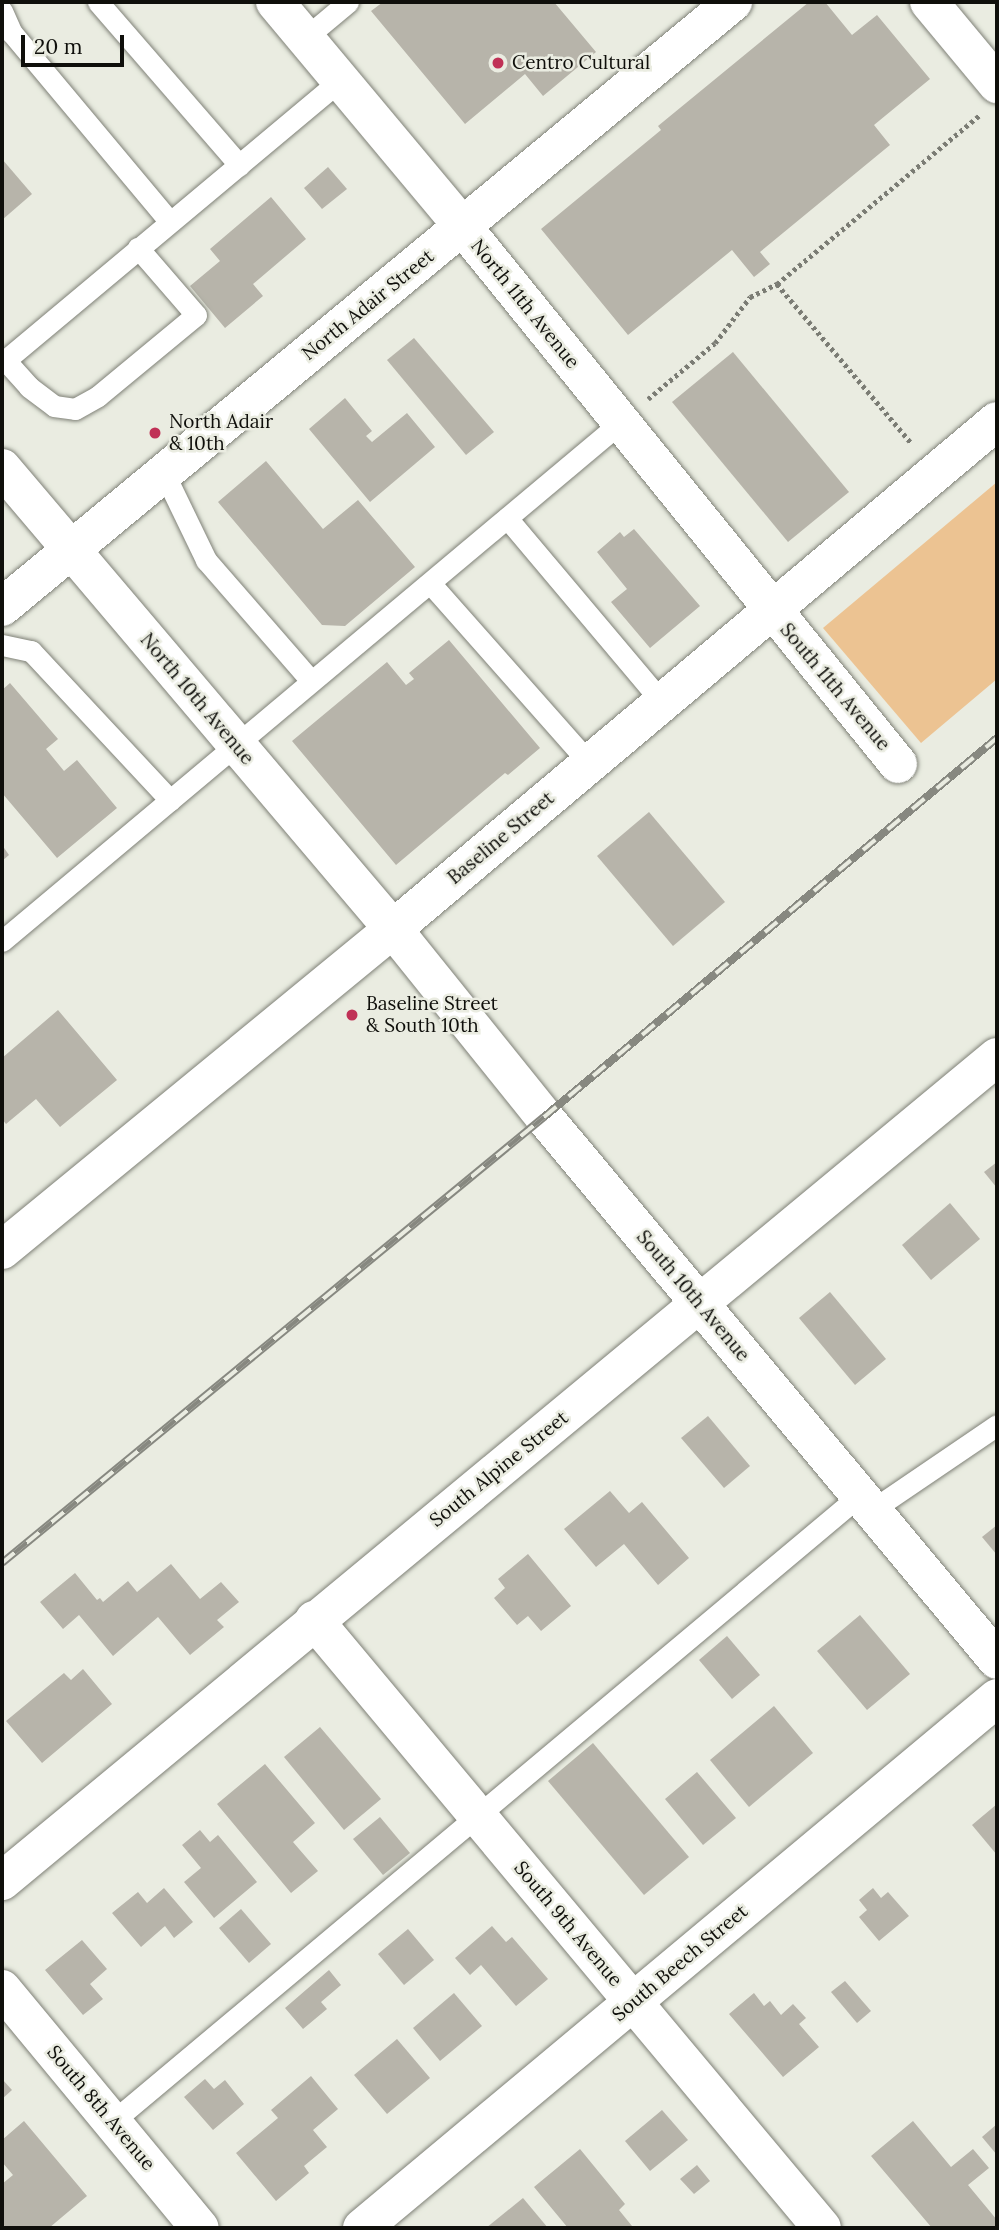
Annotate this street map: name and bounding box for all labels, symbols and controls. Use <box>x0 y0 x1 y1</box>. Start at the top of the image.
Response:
scale bar <box>24 21 128 65</box>
text: 20 m <box>34 33 83 60</box>
place label: Centro Cultural <box>512 52 650 74</box>
marker: Centro Cultural <box>490 55 506 71</box>
street label: North 11th Avenue <box>466 235 584 373</box>
street label: North Adair Street <box>297 245 439 365</box>
place label: North Adair & 10th <box>169 411 273 455</box>
marker: North Adair & 10th <box>147 425 163 441</box>
street label: South 11th Avenue <box>775 619 895 755</box>
street label: North 10th Avenue <box>135 629 259 769</box>
street label: Baseline Street <box>443 787 559 889</box>
place label: Baseline Street & South 10th <box>366 993 498 1037</box>
marker: Baseline Street & South 10th <box>344 1007 360 1023</box>
street label: South 10th Avenue <box>632 1226 754 1366</box>
street label: South Alpine Street <box>425 1406 573 1532</box>
street label: South 9th Avenue <box>509 1857 627 1991</box>
street label: South Beech Street <box>608 1900 752 2026</box>
street label: South 8th Avenue <box>42 2041 160 2175</box>

